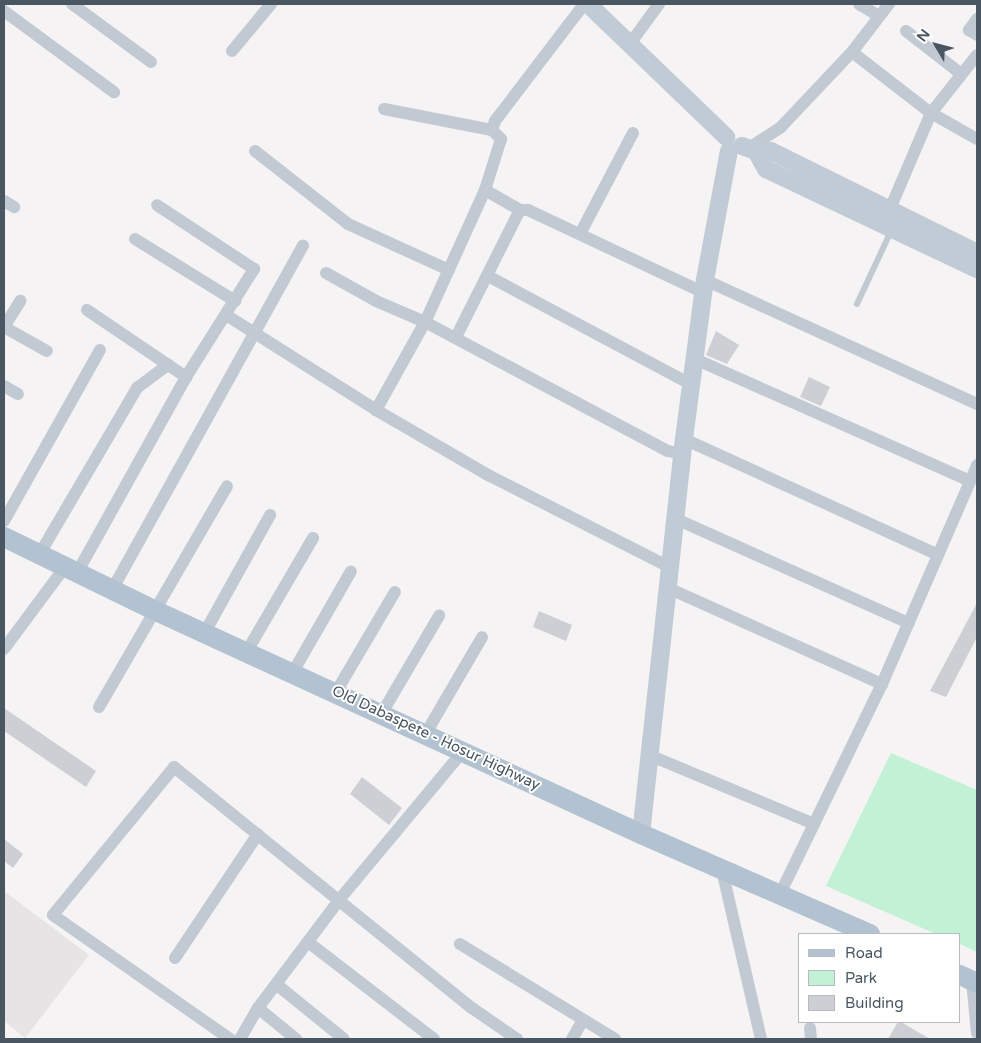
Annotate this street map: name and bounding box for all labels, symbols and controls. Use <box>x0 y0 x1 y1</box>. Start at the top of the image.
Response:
north arrow <box>911 20 961 70</box>
text: N <box>913 26 934 45</box>
street label: Old Dabaspete - Hosur Highway <box>329 682 543 794</box>
legend <box>798 933 961 1023</box>
text: Road <box>845 944 883 962</box>
text: Park <box>845 969 877 987</box>
text: Building <box>845 994 904 1012</box>

